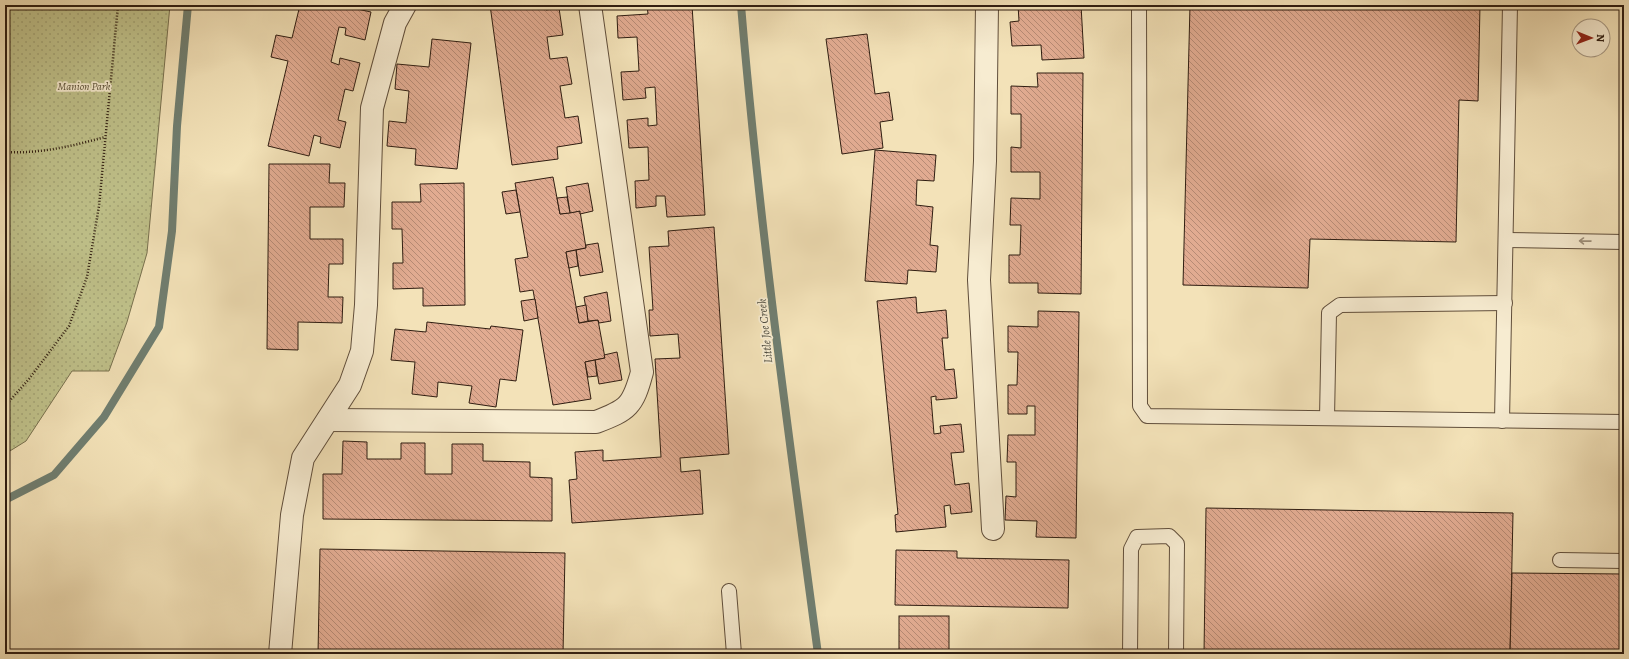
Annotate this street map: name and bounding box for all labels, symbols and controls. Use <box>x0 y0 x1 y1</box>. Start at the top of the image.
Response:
north arrow <box>1571 18 1611 58</box>
text: N <box>1593 34 1608 42</box>
park label: Manion Park <box>57 79 111 94</box>
one-way arrow <box>1579 237 1592 245</box>
water label: Little Joe Creek <box>754 297 776 364</box>

